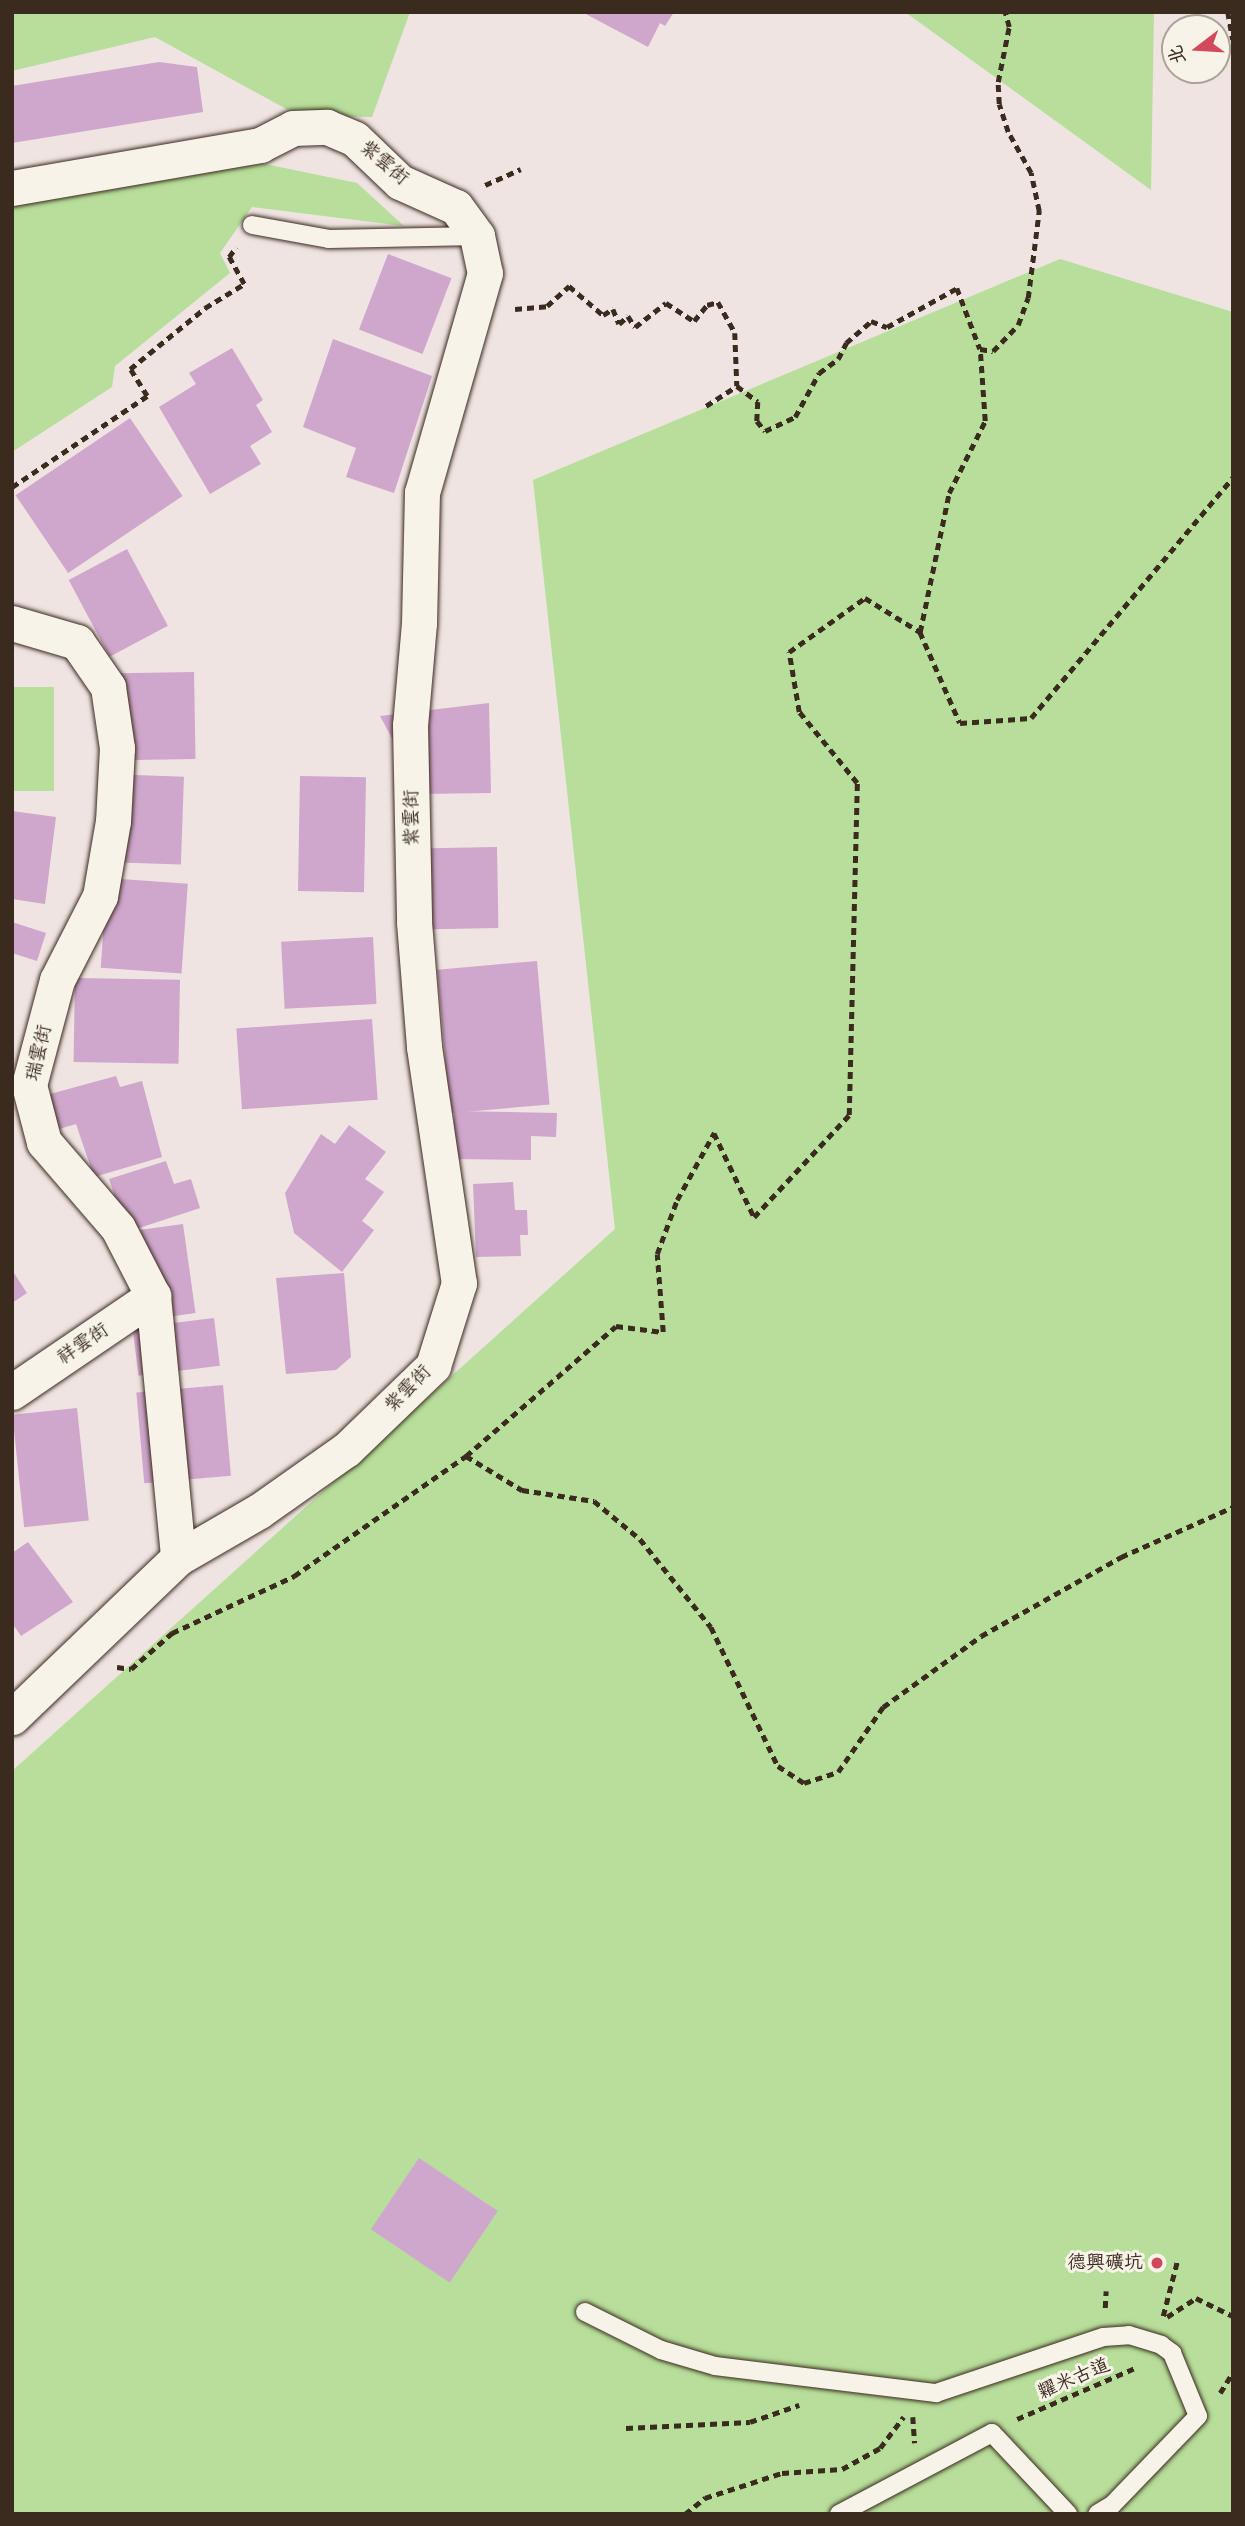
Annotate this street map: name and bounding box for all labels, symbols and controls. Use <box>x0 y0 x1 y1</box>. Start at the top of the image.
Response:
north arrow <box>1161 14 1231 84</box>
text: 北 <box>1164 42 1191 67</box>
street label: 紫雲街 <box>355 136 413 190</box>
street label: 紫雲街 <box>400 789 424 847</box>
street label: 瑞雲街 <box>21 1023 57 1083</box>
street label: 祥雲街 <box>53 1319 113 1369</box>
street label: 紫雲街 <box>380 1361 436 1417</box>
place label: 德興礦坑 <box>1067 2252 1143 2274</box>
marker: 德興礦坑 <box>1149 2255 1165 2271</box>
street label: 糶米古道 <box>1035 2354 1113 2404</box>

